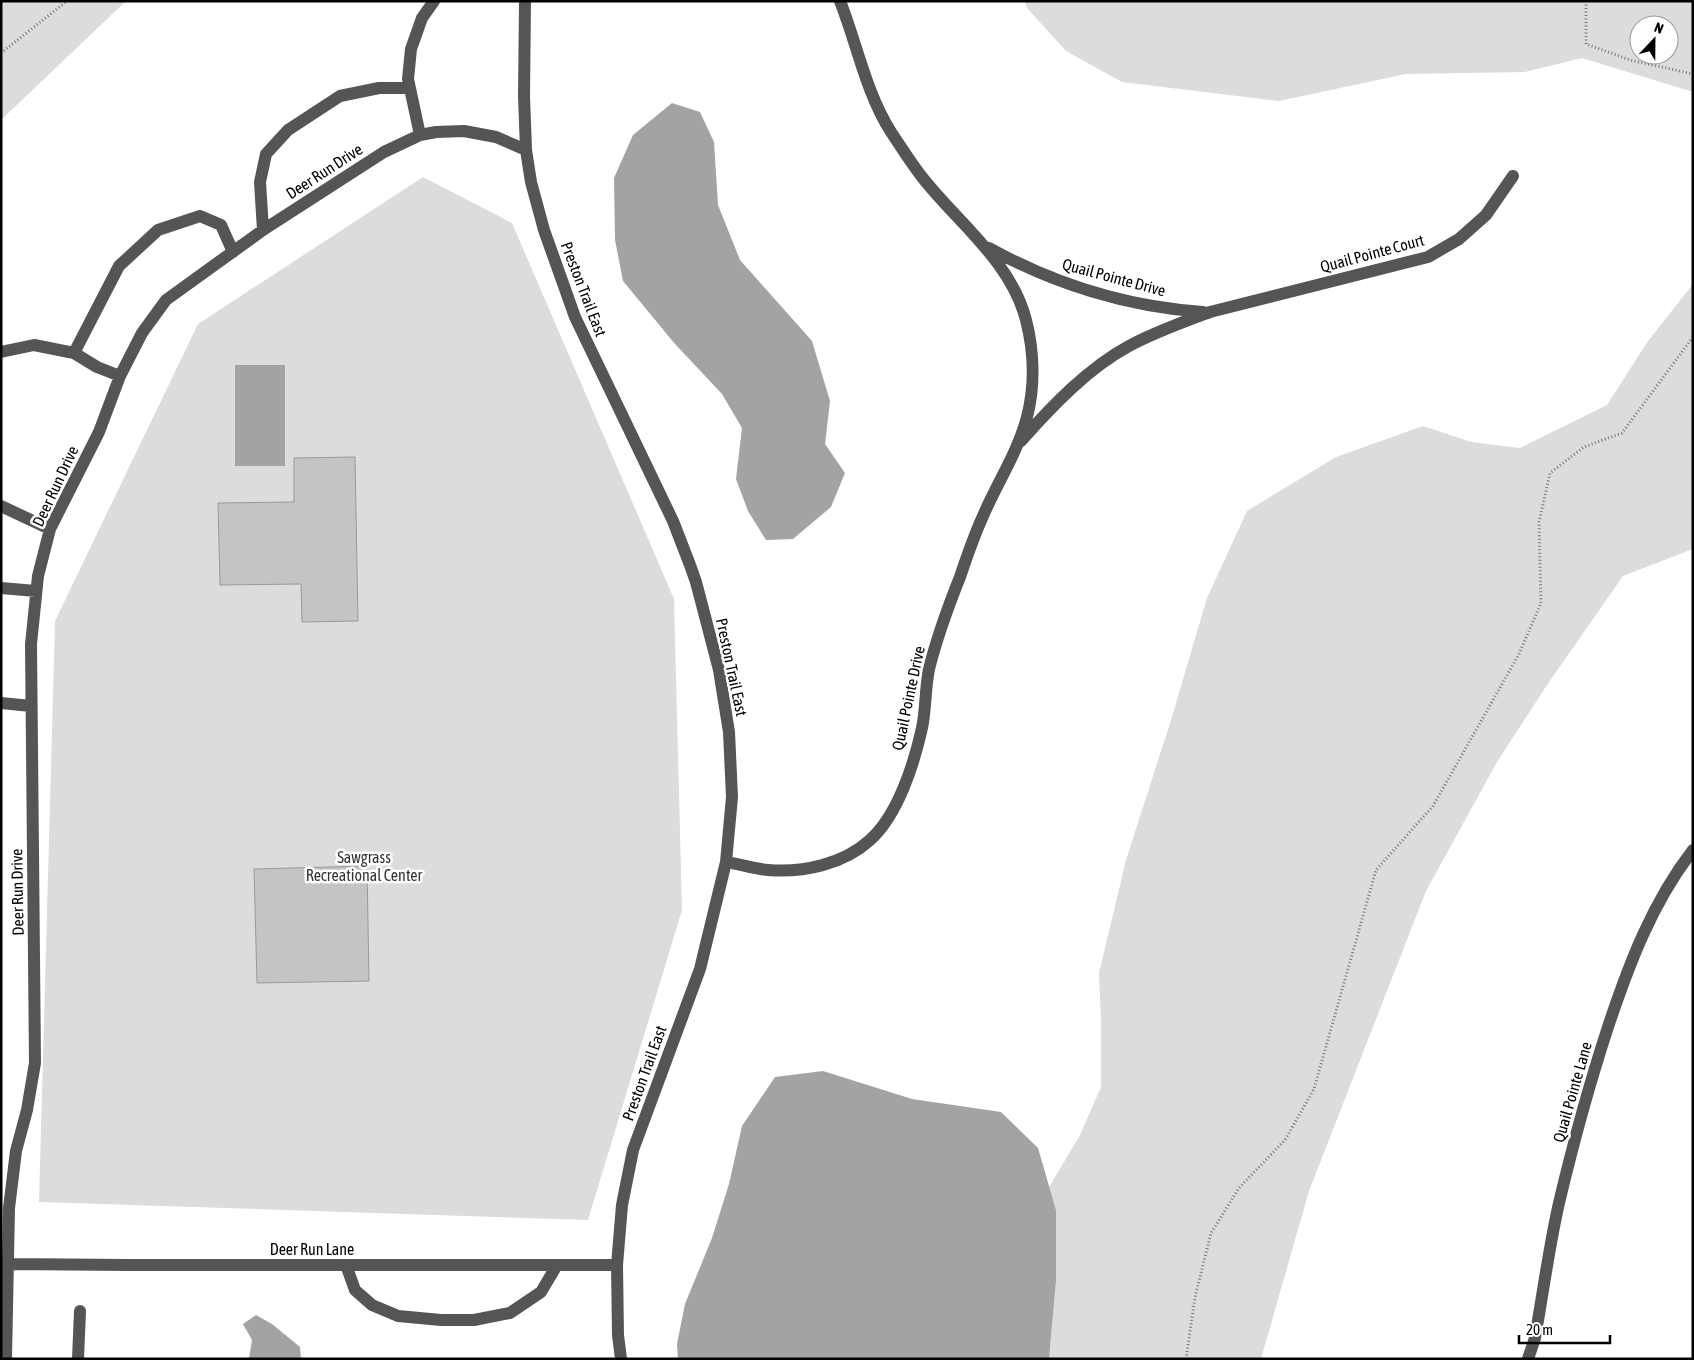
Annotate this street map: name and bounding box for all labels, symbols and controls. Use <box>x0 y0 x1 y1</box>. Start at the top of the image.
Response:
north arrow <box>1629 15 1679 65</box>
text: N <box>1652 19 1666 37</box>
street label: Deer Run Drive <box>283 140 365 202</box>
street label: Quail Pointe Court <box>1318 230 1426 276</box>
street label: Preston Trail East <box>558 239 610 339</box>
street label: Quail Pointe Drive <box>1060 255 1168 299</box>
street label: Deer Run Drive <box>28 443 82 529</box>
street label: Preston Trail East <box>713 616 751 718</box>
street label: Quail Pointe Drive <box>888 644 928 752</box>
street label: Deer Run Drive <box>7 848 27 936</box>
park label: Sawgrass Recreational Center <box>306 848 423 884</box>
street label: Preston Trail East <box>618 1023 670 1123</box>
street label: Quail Pointe Lane <box>1549 1040 1595 1144</box>
street label: Deer Run Lane <box>270 1240 354 1258</box>
scale bar <box>1519 1312 1610 1344</box>
text: 20 m <box>1526 1321 1553 1338</box>

